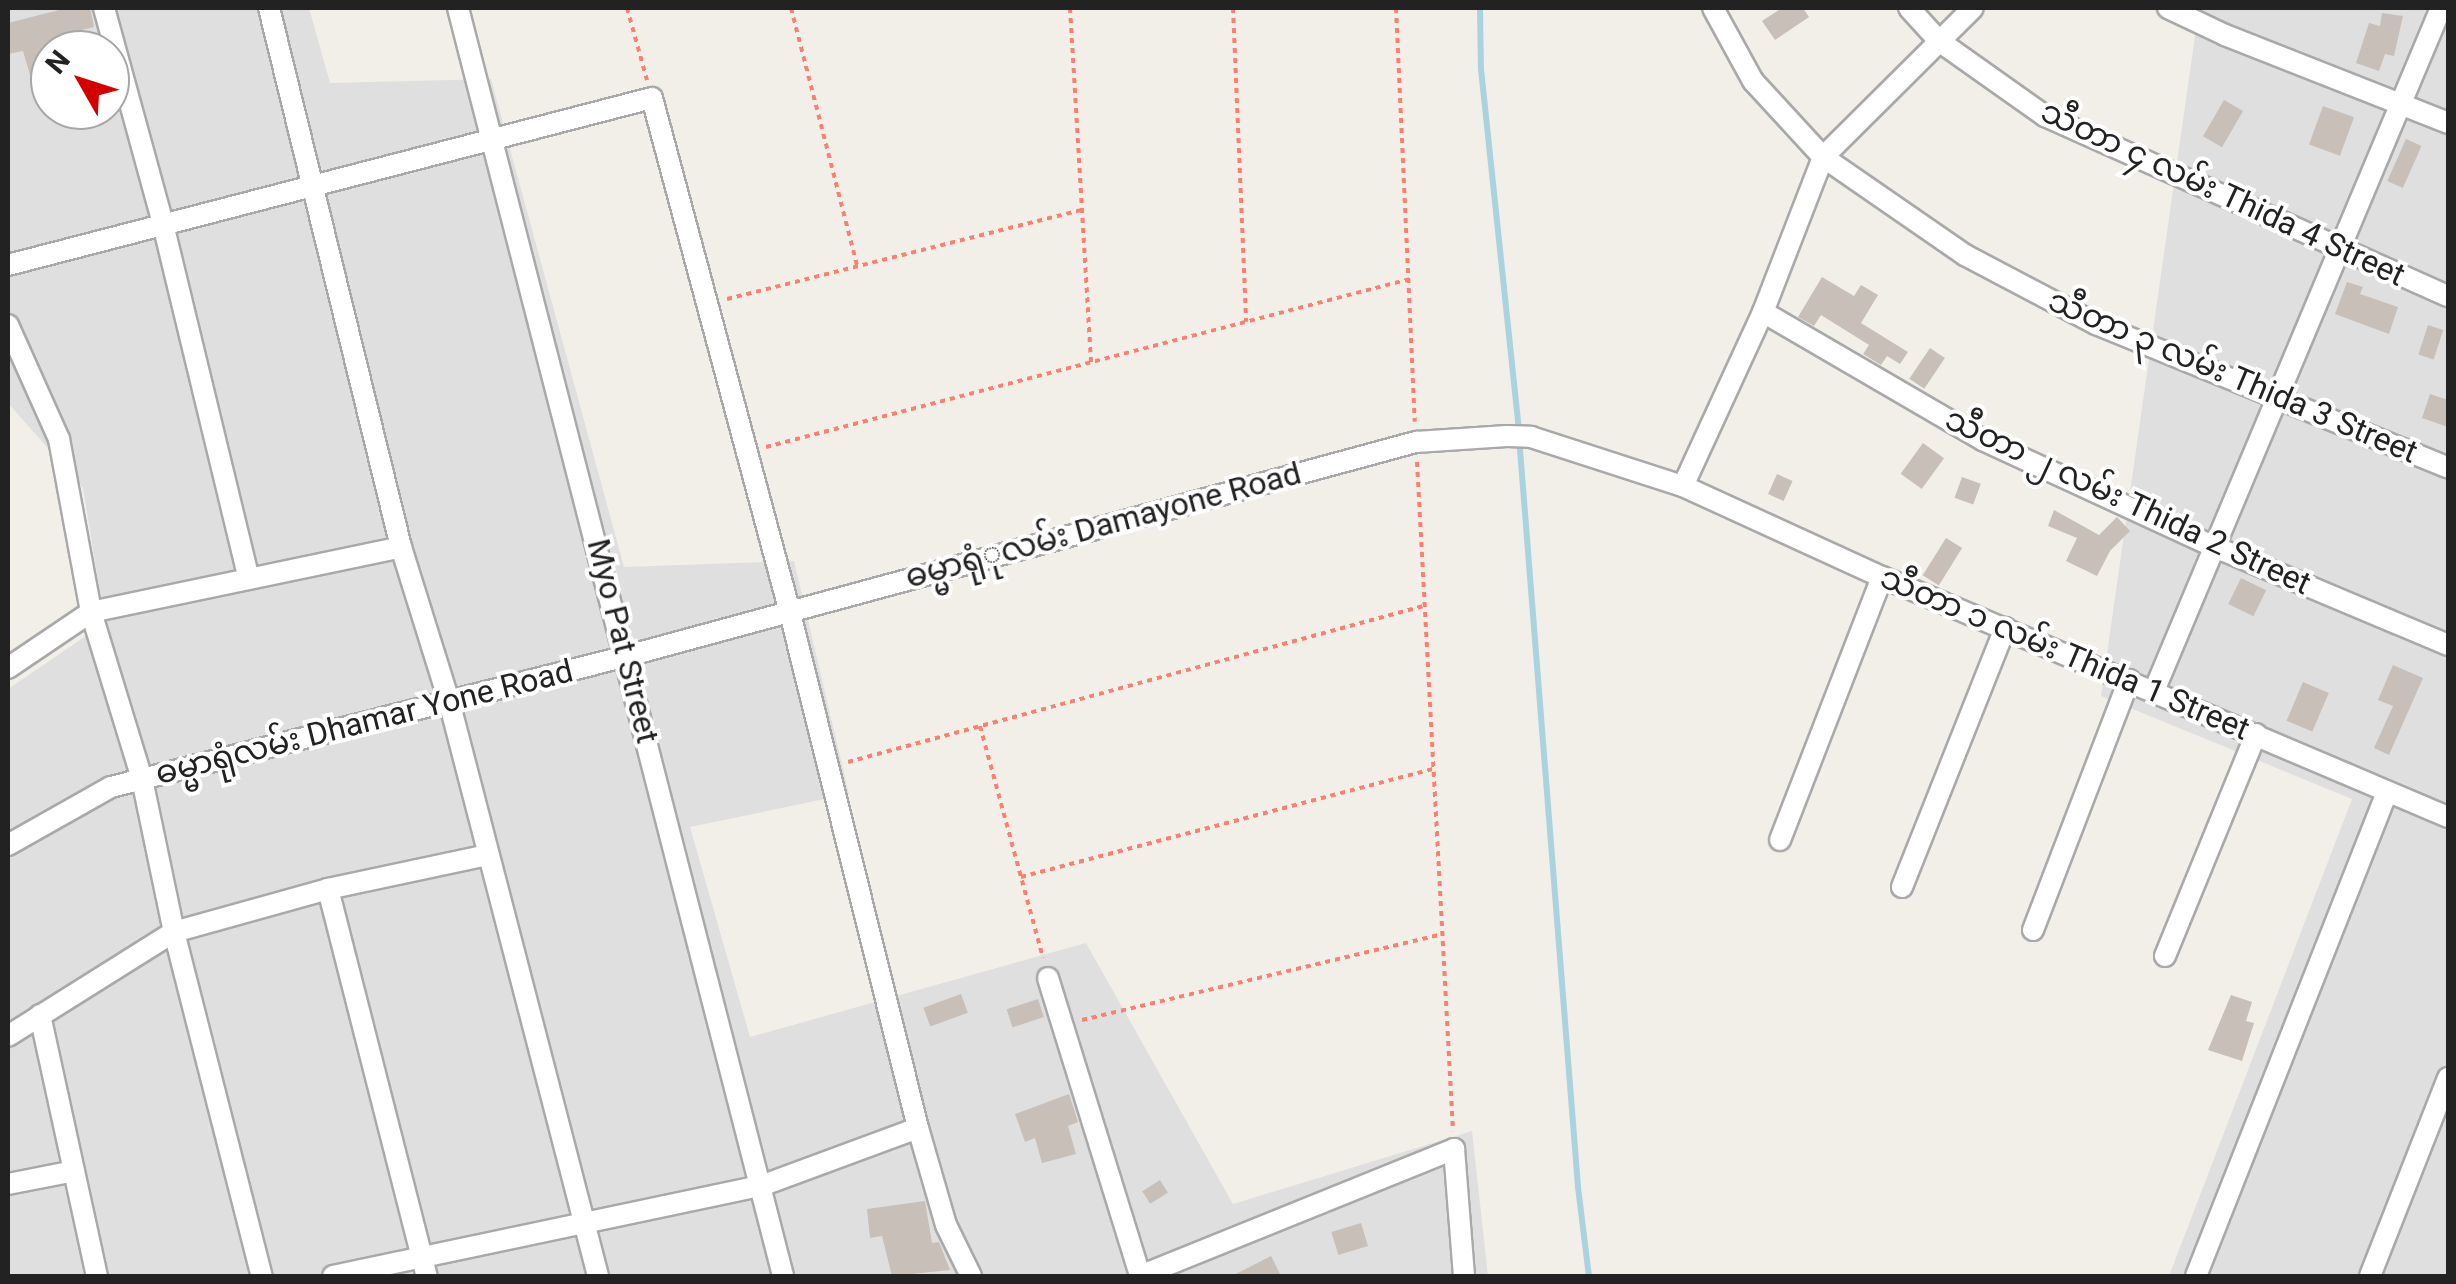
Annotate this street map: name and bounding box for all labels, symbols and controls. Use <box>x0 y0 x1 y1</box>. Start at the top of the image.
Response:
north arrow <box>30 30 130 130</box>
text: N <box>39 44 77 80</box>
street label: သီတာ ၄ လမ်း Thida 4 Street <box>2035 92 2411 294</box>
street label: သီတာ ၃ လမ်း Thida 3 Street <box>2043 281 2423 471</box>
street label: သီတာ ၂ လမ်း Thida 2 Street <box>1939 399 2317 603</box>
street label: ဓမ္မာရုံုလမ်း Damayone Road <box>901 454 1305 596</box>
street label: Myo Pat Street <box>579 535 667 747</box>
street label: သီတာ ၁ လမ်း Thida 1 Street <box>1875 558 2255 748</box>
street label: ဓမ္မာရုံလမ်း Dhamar Yone Road <box>151 651 577 793</box>

